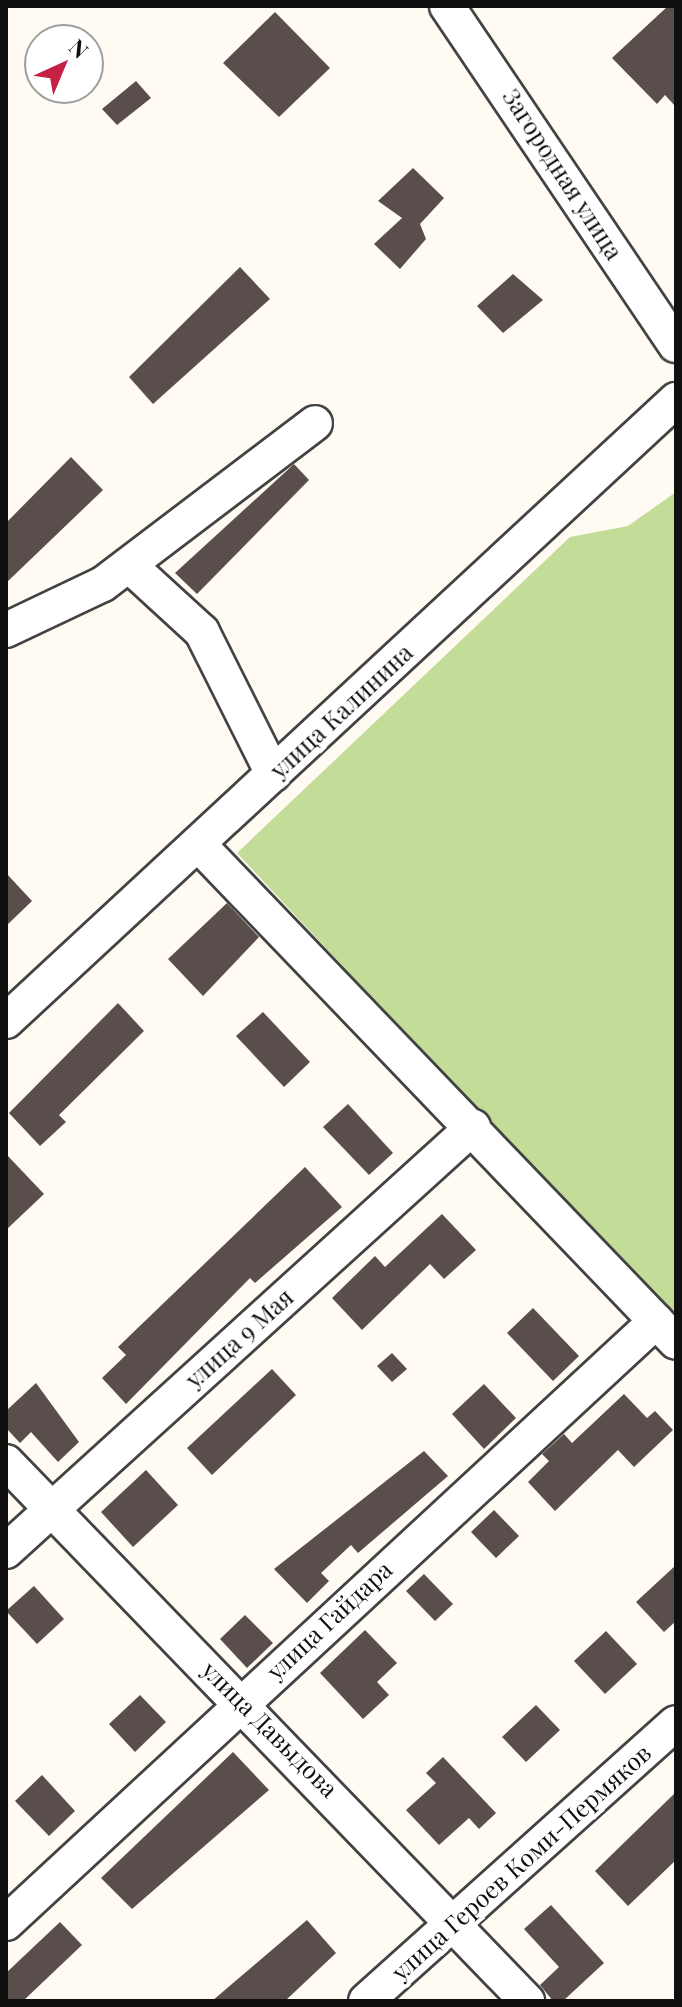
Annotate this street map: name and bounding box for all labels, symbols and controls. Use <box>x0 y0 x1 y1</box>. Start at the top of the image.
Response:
north arrow <box>24 24 104 104</box>
text: N <box>63 32 95 64</box>
street label: Загородная улица <box>497 83 629 265</box>
street label: улица Калинина <box>264 638 418 784</box>
street label: улица 9 Мая <box>179 1282 299 1394</box>
street label: улица Гайдара <box>261 1555 397 1685</box>
street label: улица Давыдова <box>196 1655 344 1803</box>
street label: улица Героев Коми-Пермяков <box>385 1738 657 1986</box>

